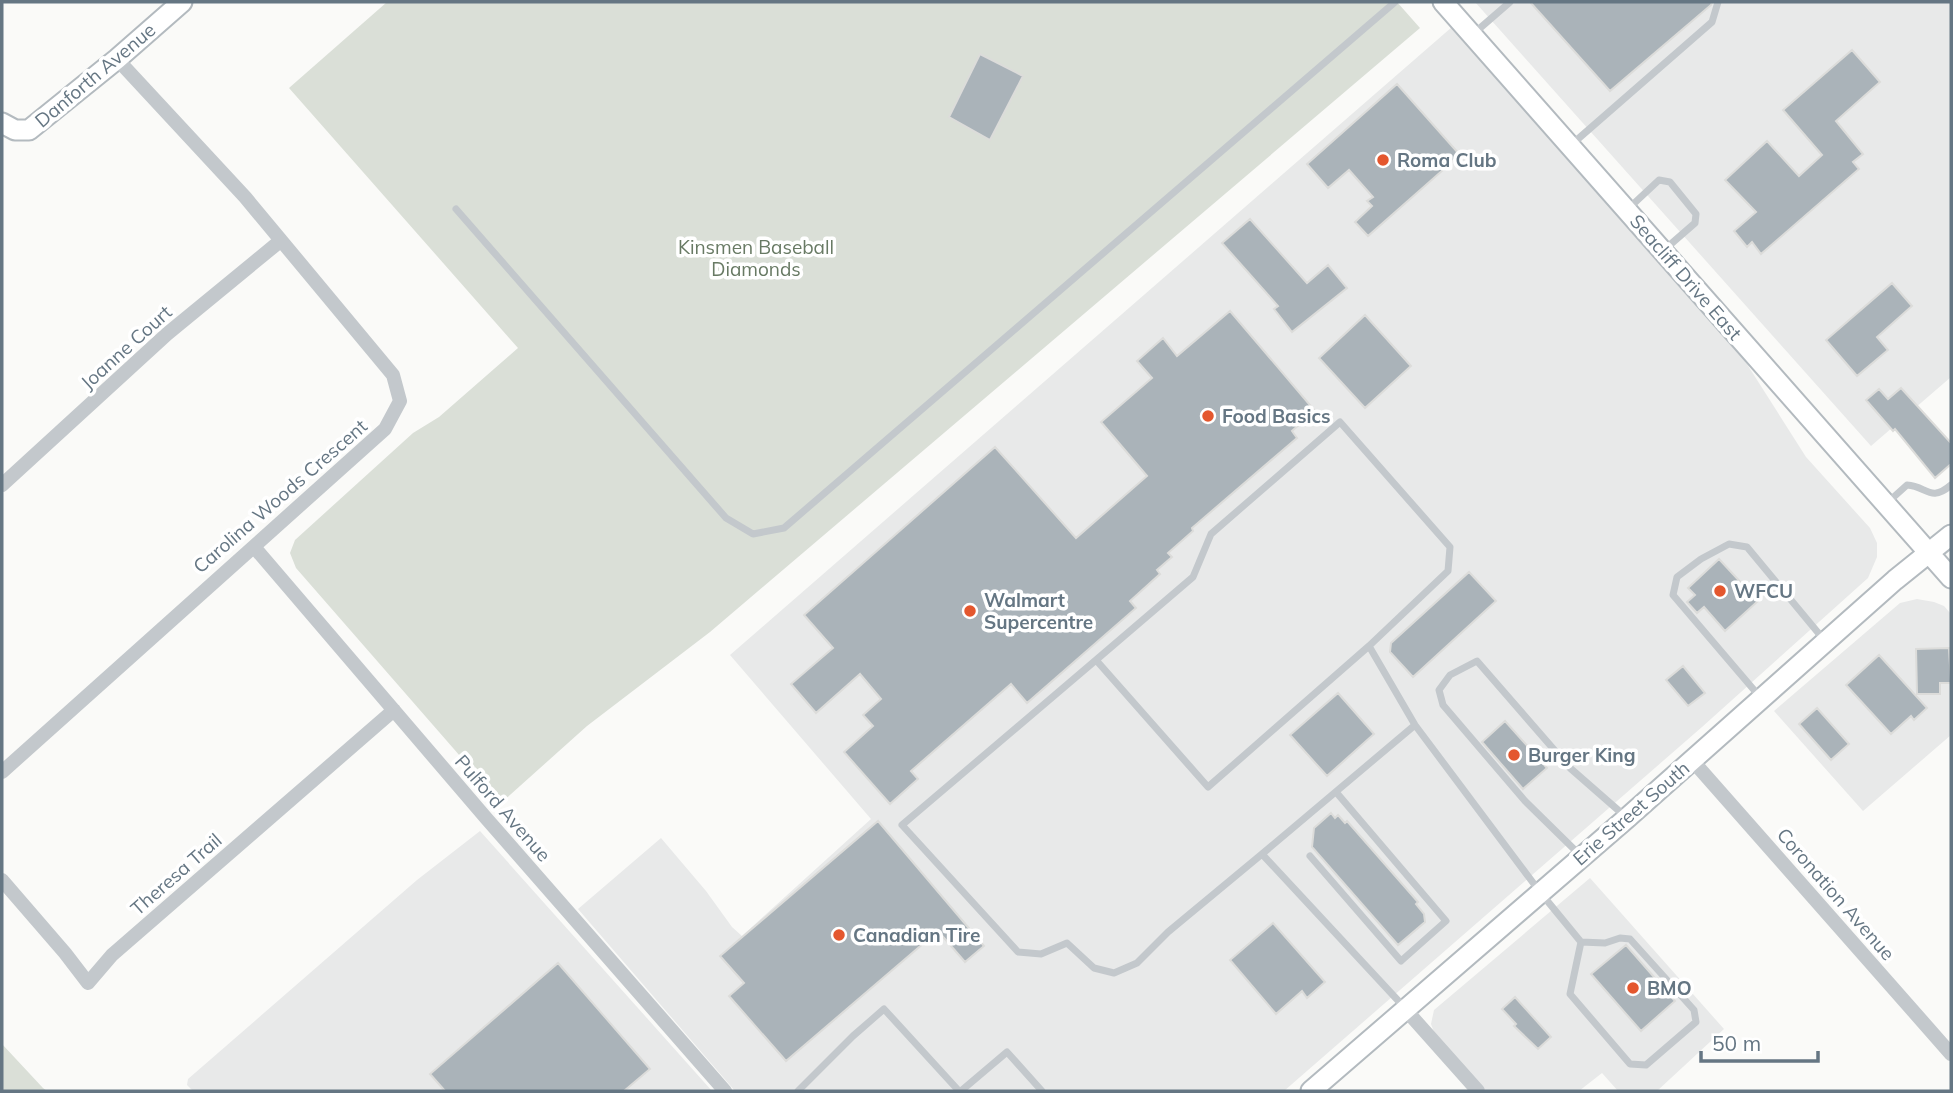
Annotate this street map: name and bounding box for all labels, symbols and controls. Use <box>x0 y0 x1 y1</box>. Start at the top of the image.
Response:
street label: Danforth Avenue <box>30 18 160 132</box>
place label: Roma Club <box>1397 148 1497 172</box>
marker: Roma Club <box>1375 152 1391 168</box>
street label: Seacliff Drive East <box>1625 209 1747 345</box>
park label: Kinsmen Baseball Diamonds <box>678 235 834 281</box>
street label: Joanne Court <box>76 300 177 394</box>
place label: Food Basics <box>1222 404 1330 428</box>
marker: Food Basics <box>1200 408 1216 424</box>
street label: Carolina Woods Crescent <box>188 414 372 578</box>
place label: WFCU <box>1734 579 1793 603</box>
marker: WFCU <box>1712 583 1728 599</box>
place label: Walmart Supercentre <box>984 588 1093 634</box>
marker: Walmart Supercentre <box>962 603 978 619</box>
place label: Burger King <box>1528 743 1636 767</box>
marker: Burger King <box>1506 747 1522 763</box>
street label: Pulford Avenue <box>450 750 556 866</box>
street label: Erie Street South <box>1568 756 1694 870</box>
street label: Coronation Avenue <box>1772 823 1900 965</box>
street label: Theresa Trail <box>125 828 227 920</box>
place label: Canadian Tire <box>853 923 980 947</box>
marker: Canadian Tire <box>831 927 847 943</box>
place label: BMO <box>1647 976 1692 1000</box>
marker: BMO <box>1625 980 1641 996</box>
scale bar <box>1701 1020 1818 1064</box>
text: 50 m <box>1712 1030 1761 1056</box>

